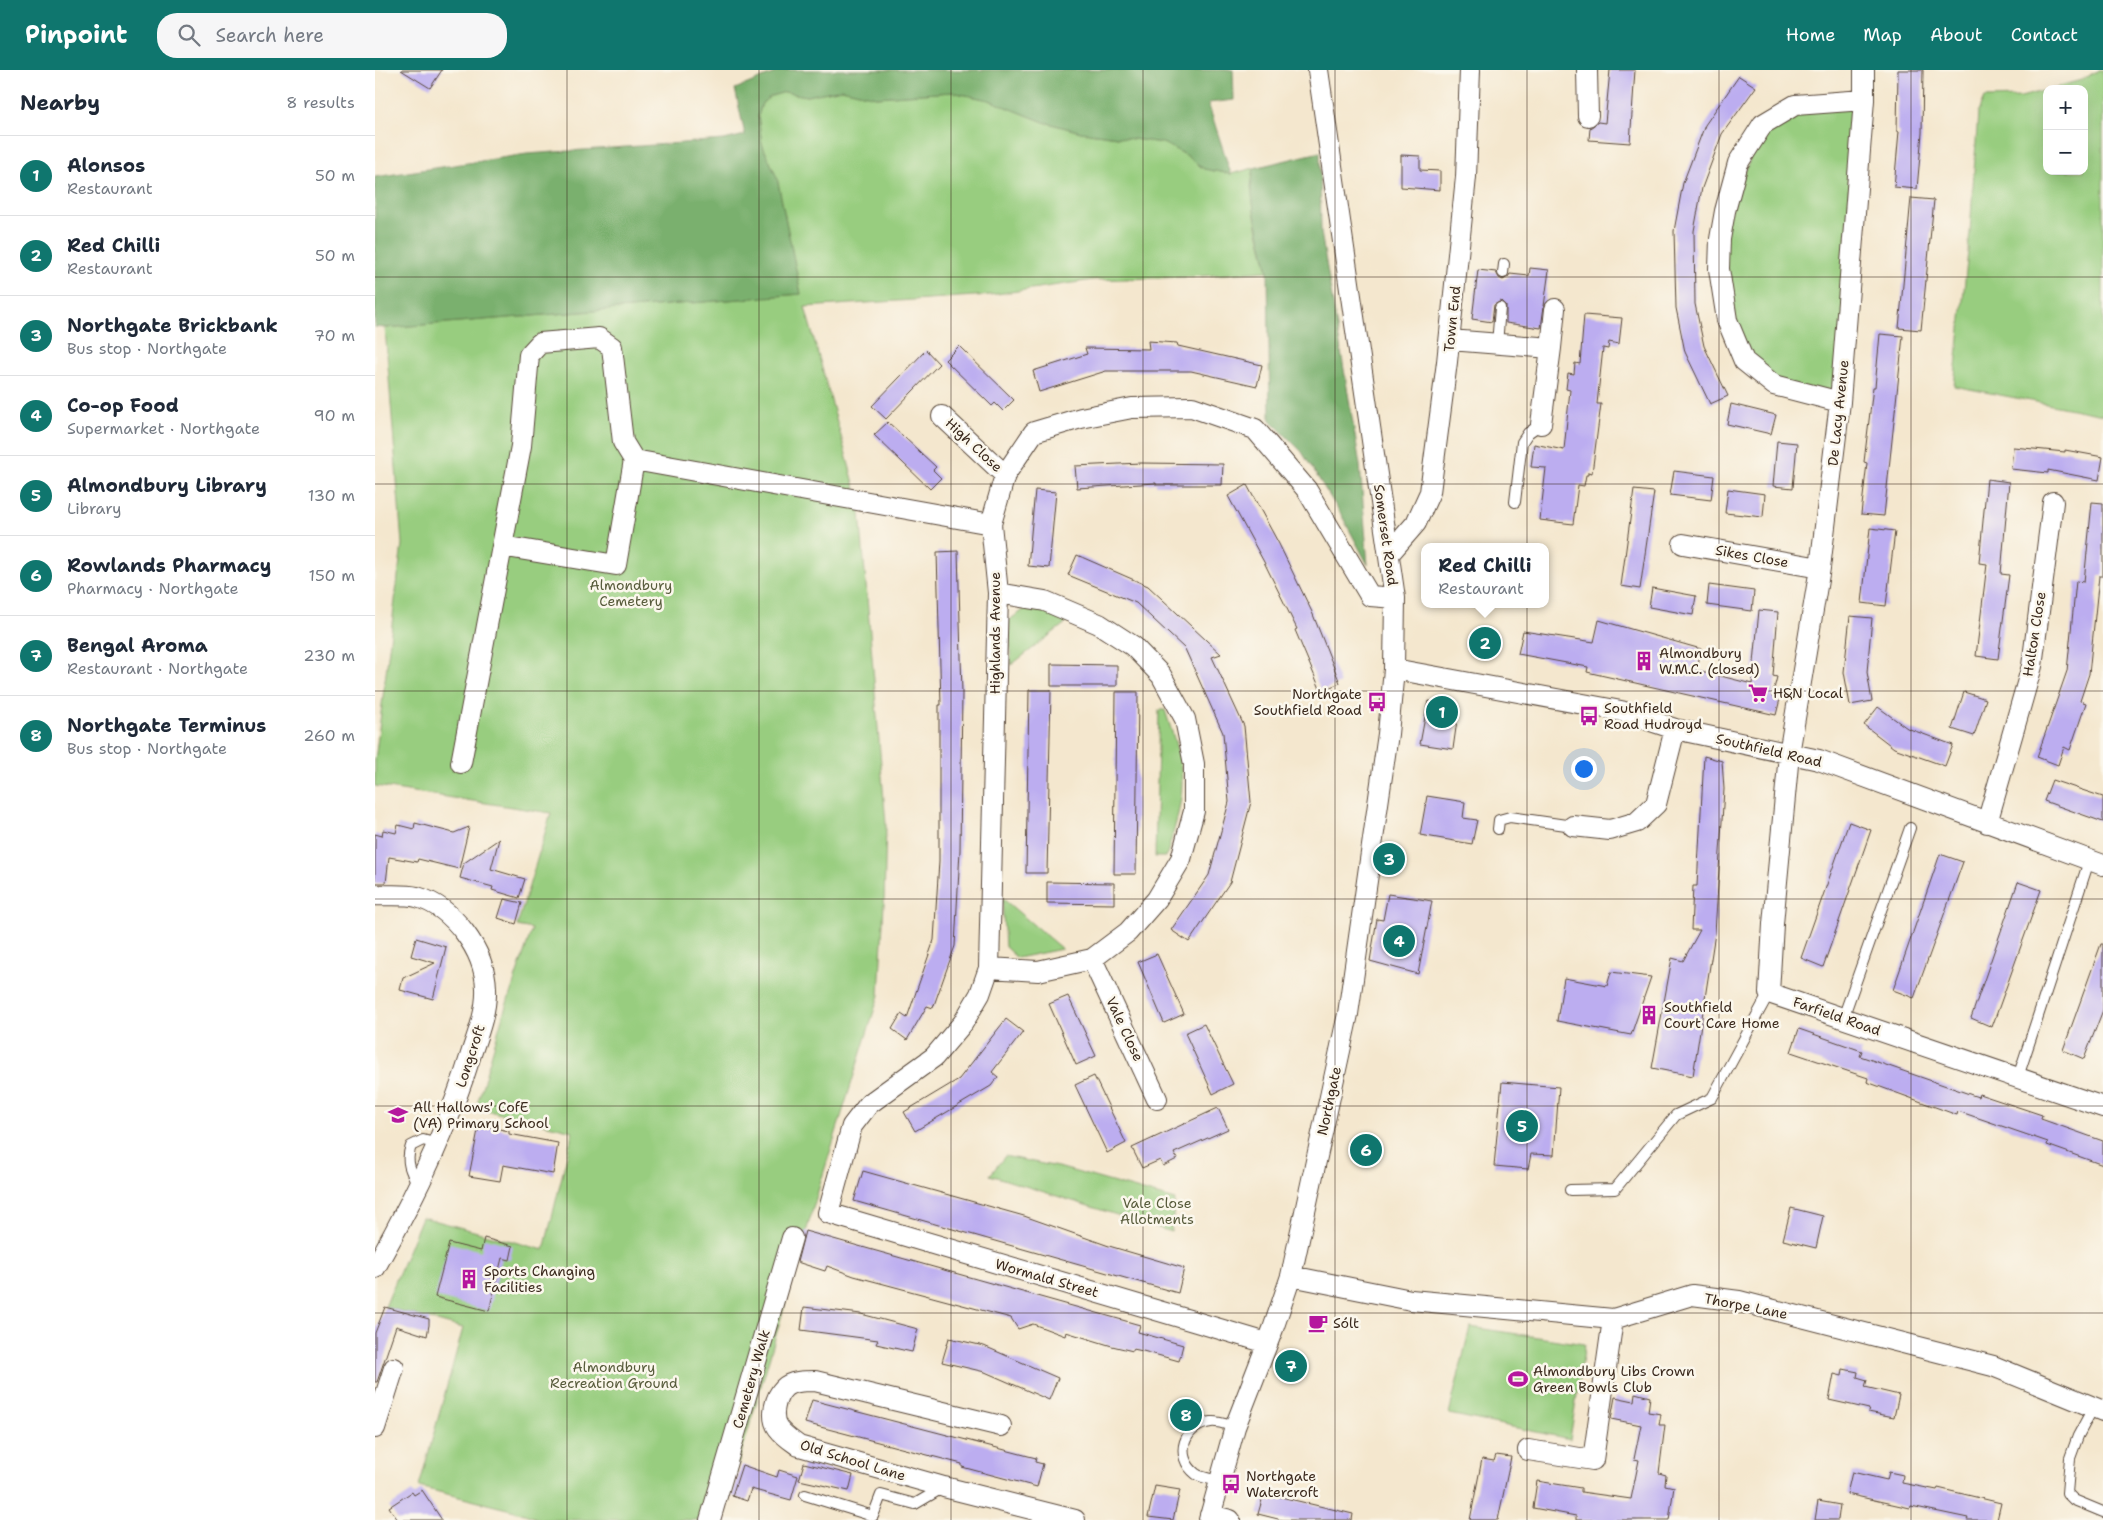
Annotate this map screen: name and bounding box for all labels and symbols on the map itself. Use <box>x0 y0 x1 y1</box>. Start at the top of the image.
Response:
street label: Town End <box>1440 285 1464 353</box>
street label: De Lacy Avenue <box>1823 359 1853 467</box>
street label: High Close <box>942 414 1006 476</box>
street label: Somerset Road <box>1370 483 1402 587</box>
street label: Sikes Close <box>1714 541 1790 571</box>
street label: Highlands Avenue <box>986 572 1004 694</box>
park label: Almondbury Cemetery <box>590 576 672 610</box>
street label: Halton Close <box>2018 590 2050 678</box>
pin: 2 <box>1469 624 1501 662</box>
place label: Almondbury W.M.C. (closed) <box>1659 644 1760 678</box>
building icon: Almondbury W.M.C. (closed) <box>1633 650 1655 672</box>
supermarket icon: H&N Local <box>1747 682 1769 704</box>
place label: H&N Local <box>1773 684 1844 702</box>
place label: Northgate Southfield Road <box>1254 685 1362 719</box>
bus stop icon: Northgate Southfield Road <box>1366 691 1388 713</box>
pin: 1 <box>1426 693 1458 731</box>
place label: Southfield Road Hudroyd <box>1604 699 1702 733</box>
bus stop icon: Southfield Road Hudroyd <box>1578 705 1600 727</box>
street label: Southfield Road <box>1714 729 1824 771</box>
your location <box>1571 756 1597 782</box>
pin: 3 <box>1373 840 1405 878</box>
pin: 4 <box>1383 922 1415 960</box>
street label: Farfield Road <box>1791 993 1883 1039</box>
street label: Vale Close <box>1102 994 1148 1064</box>
place label: Southfield Court Care Home <box>1664 998 1780 1032</box>
building icon: Southfield Court Care Home <box>1638 1004 1660 1026</box>
street label: Longcroft <box>451 1022 489 1090</box>
street label: Northgate <box>1313 1065 1345 1137</box>
place label: All Hallows' CofE (VA) Primary School <box>413 1098 549 1132</box>
school or university icon: All Hallows' CofE (VA) Primary School <box>387 1104 409 1126</box>
pin: 5 <box>1506 1107 1538 1145</box>
pin: 6 <box>1350 1131 1382 1169</box>
park label: Vale Close Allotments <box>1120 1194 1194 1228</box>
street label: Wormald Street <box>993 1255 1101 1301</box>
place label: Sports Changing Facilities <box>484 1262 595 1296</box>
building icon: Sports Changing Facilities <box>458 1268 480 1290</box>
street label: Thorpe Lane <box>1703 1289 1789 1323</box>
cafe icon: Sólt <box>1307 1312 1329 1334</box>
place label: Sólt <box>1333 1314 1359 1332</box>
street label: Cemetery Walk <box>728 1327 774 1431</box>
pin: 7 <box>1275 1347 1307 1385</box>
park label: Almondbury Recreation Ground <box>550 1358 678 1392</box>
place label: Almondbury Libs Crown Green Bowls Club <box>1533 1362 1695 1396</box>
sports icon: Almondbury Libs Crown Green Bowls Club <box>1507 1368 1529 1390</box>
pin: 8 <box>1170 1396 1202 1434</box>
street label: Old School Lane <box>798 1435 908 1485</box>
place label: Northgate Watercroft <box>1246 1467 1319 1501</box>
bus stop icon: Northgate Watercroft <box>1220 1473 1242 1495</box>

